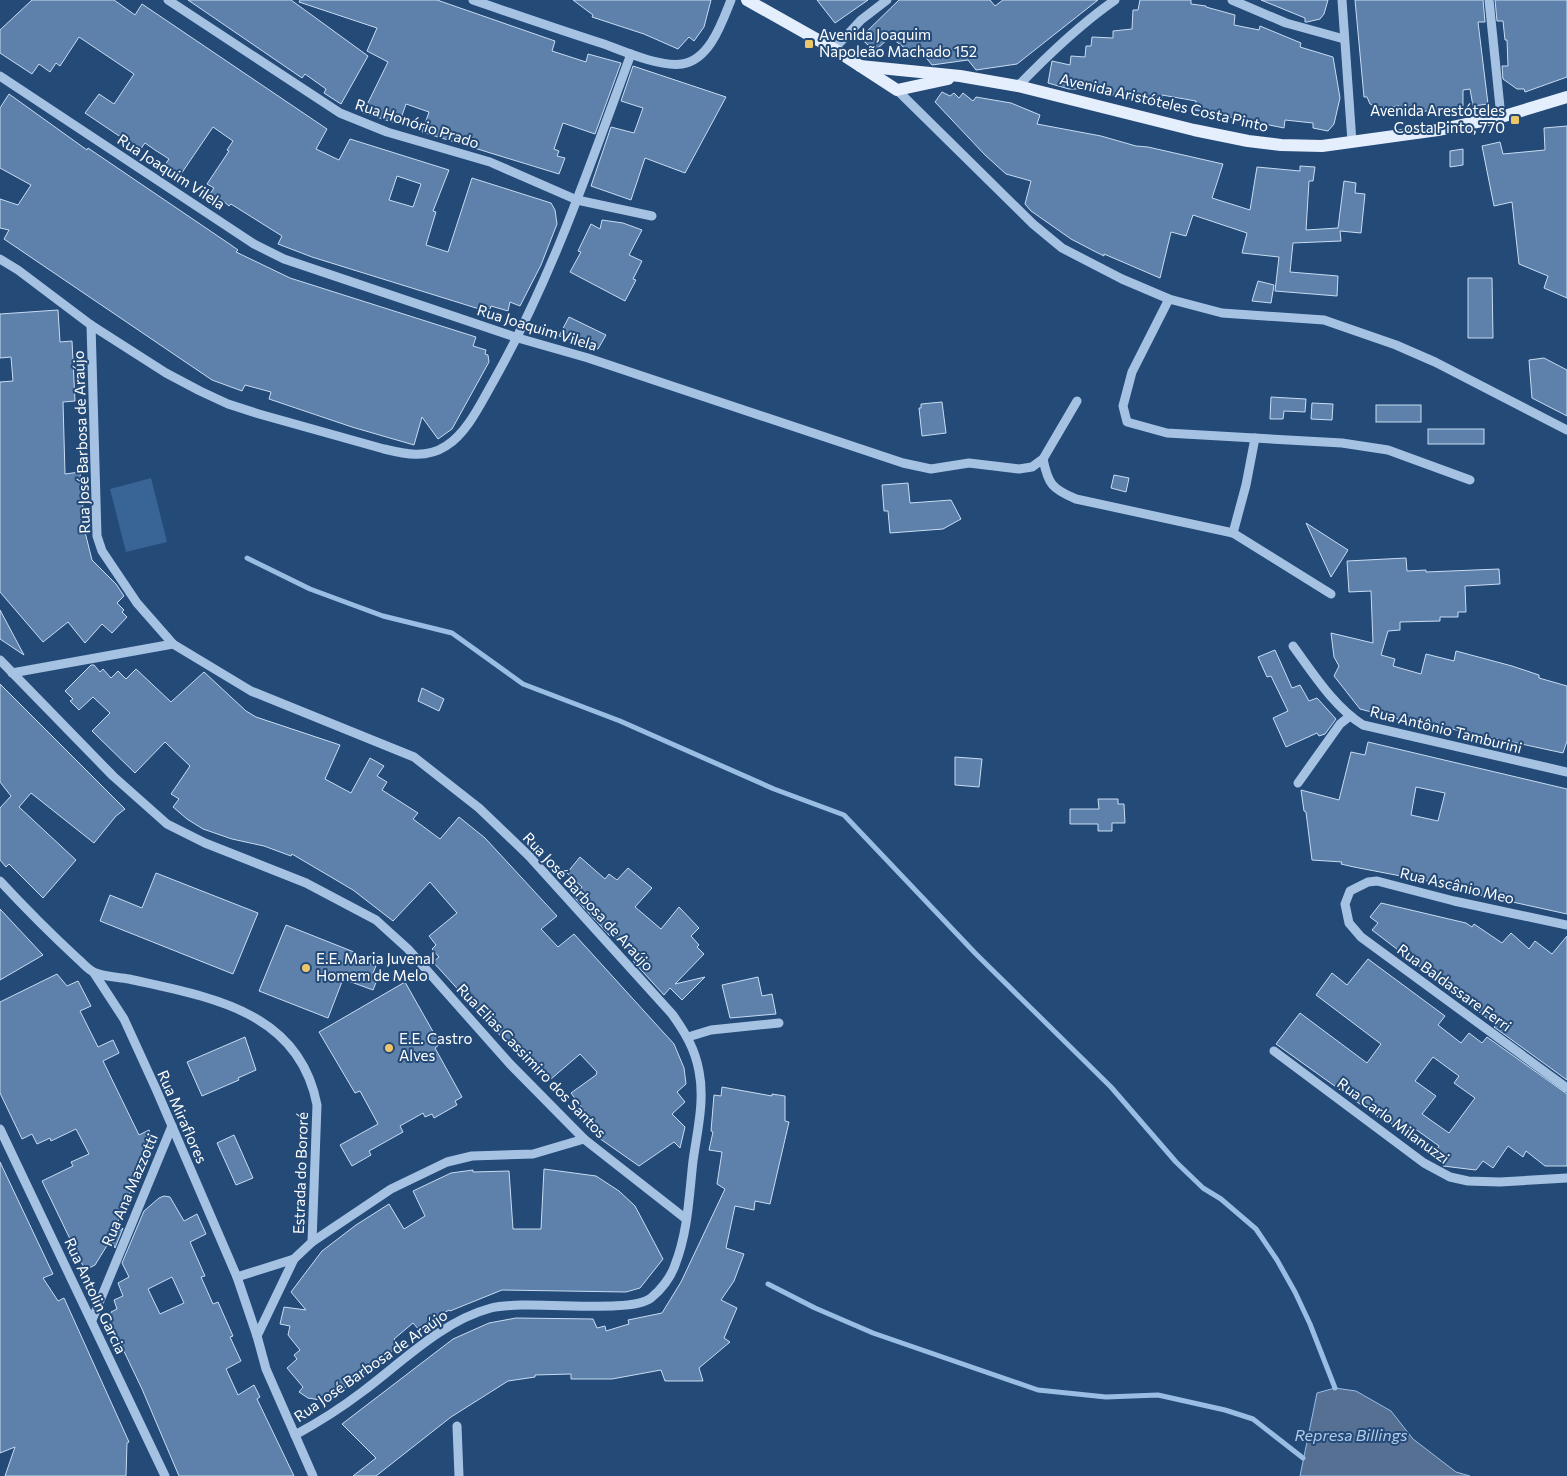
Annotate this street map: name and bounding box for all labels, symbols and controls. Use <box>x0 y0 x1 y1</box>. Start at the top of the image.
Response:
place label: Avenida Joaquim Napoleão Machado 152 <box>819 25 977 60</box>
marker: Avenida Joaquim Napoleão Machado 152 <box>803 38 815 50</box>
street label: Avenida Aristóteles Costa Pinto <box>1058 69 1270 135</box>
street label: Rua Honório Prado <box>353 95 482 152</box>
place label: Avenida Arestóteles Costa Pinto, 770 <box>1370 101 1505 136</box>
marker: Avenida Arestóteles Costa Pinto, 770 <box>1509 114 1521 126</box>
street label: Rua Joaquim Vilela <box>114 130 229 213</box>
street label: Rua Joaquim Vilela <box>475 300 600 354</box>
street label: Rua José Barbosa de Araújo <box>69 350 93 534</box>
street label: Rua Antônio Tamburini <box>1368 701 1524 757</box>
street label: Rua José Barbosa de Araújo <box>520 828 658 974</box>
street label: Rua Ascânio Meo <box>1398 863 1516 907</box>
street label: Rua Baldassare Ferri <box>1394 940 1515 1035</box>
place label: E.E. Maria Juvenal Homem de Melo <box>316 949 435 984</box>
marker: E.E. Maria Juvenal Homem de Melo <box>300 962 312 974</box>
street label: Rua Elias Cassimiro dos Santos <box>453 979 610 1141</box>
place label: E.E. Castro Alves <box>399 1029 473 1064</box>
marker: E.E. Castro Alves <box>383 1042 395 1054</box>
street label: Rua Miraflores <box>154 1067 212 1166</box>
street label: Rua Carlo Milanuzzi <box>1334 1073 1453 1167</box>
street label: Estrada do Bororé <box>289 1111 311 1234</box>
street label: Rua Ana Mazzotti <box>97 1131 161 1249</box>
street label: Rua Antolin Garcia <box>61 1235 131 1356</box>
street label: Rua José Barbosa de Araújo <box>290 1305 451 1425</box>
water label: Represa Billings <box>1294 1425 1408 1444</box>

